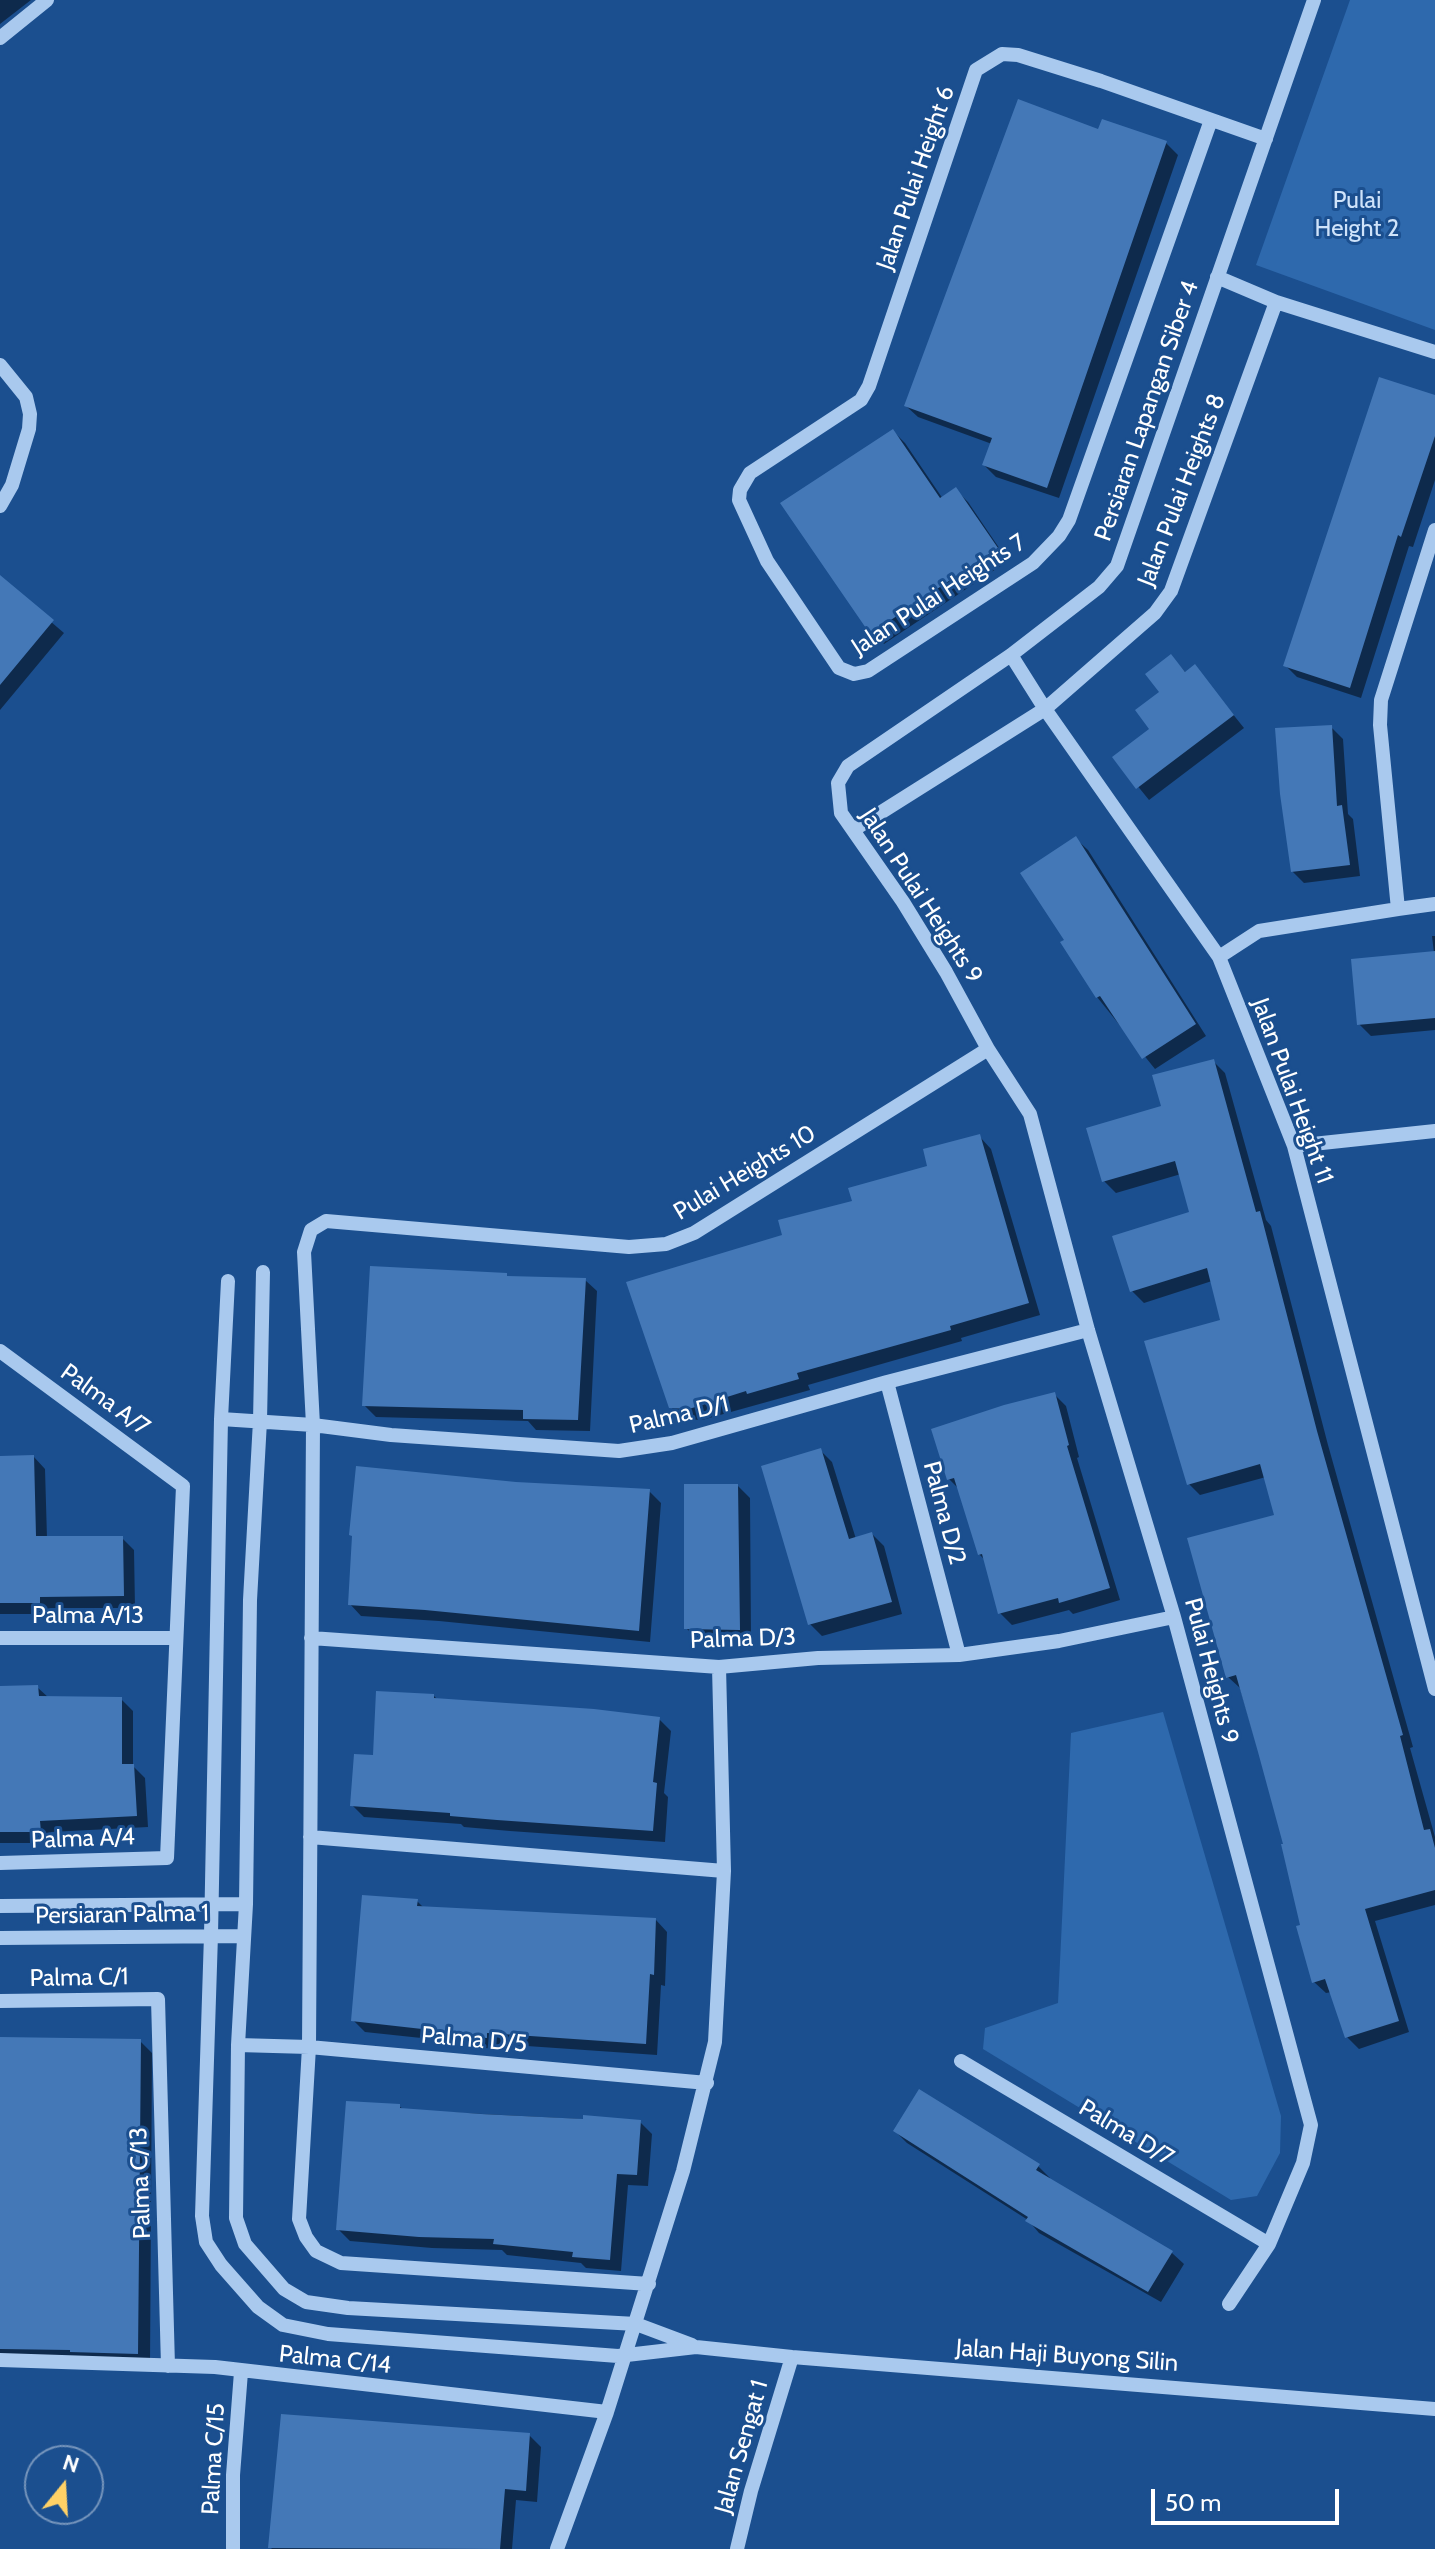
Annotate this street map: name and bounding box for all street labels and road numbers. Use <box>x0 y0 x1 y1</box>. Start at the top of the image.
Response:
street label: Jalan Pulai Height 6 <box>871 82 961 274</box>
street label: Persiaran Lapangan Siber 4 <box>1089 277 1205 545</box>
street label: Jalan Pulai Heights 8 <box>1132 390 1232 590</box>
street label: Jalan Pulai Heights 7 <box>847 528 1031 662</box>
street label: Jalan Pulai Heights 9 <box>854 803 988 989</box>
street label: Jalan Pulai Height 11 <box>1245 994 1339 1188</box>
street label: Pulai Heights 10 <box>669 1119 821 1227</box>
street label: Palma A/7 <box>55 1358 155 1442</box>
street label: Palma D/1 <box>627 1390 731 1440</box>
street label: Palma D/2 <box>916 1458 972 1568</box>
street label: Pulai Heights 9 <box>1178 1595 1244 1747</box>
street label: Palma A/13 <box>32 1602 144 1630</box>
street label: Palma D/3 <box>689 1623 797 1655</box>
street label: Palma A/4 <box>31 1823 135 1855</box>
street label: Persiaran Palma 1 <box>35 1899 209 1931</box>
street label: Palma C/1 <box>29 1963 129 1993</box>
street label: Palma D/5 <box>420 2021 528 2059</box>
street label: Palma D/7 <box>1073 2094 1179 2172</box>
street label: Palma C/13 <box>125 2127 157 2239</box>
street label: Jalan Haji Buyong Silin <box>955 2334 1179 2378</box>
street label: Palma C/14 <box>277 2340 393 2380</box>
street label: Jalan Sengat 1 <box>709 2377 775 2517</box>
street label: Palma C/15 <box>197 2402 231 2516</box>

